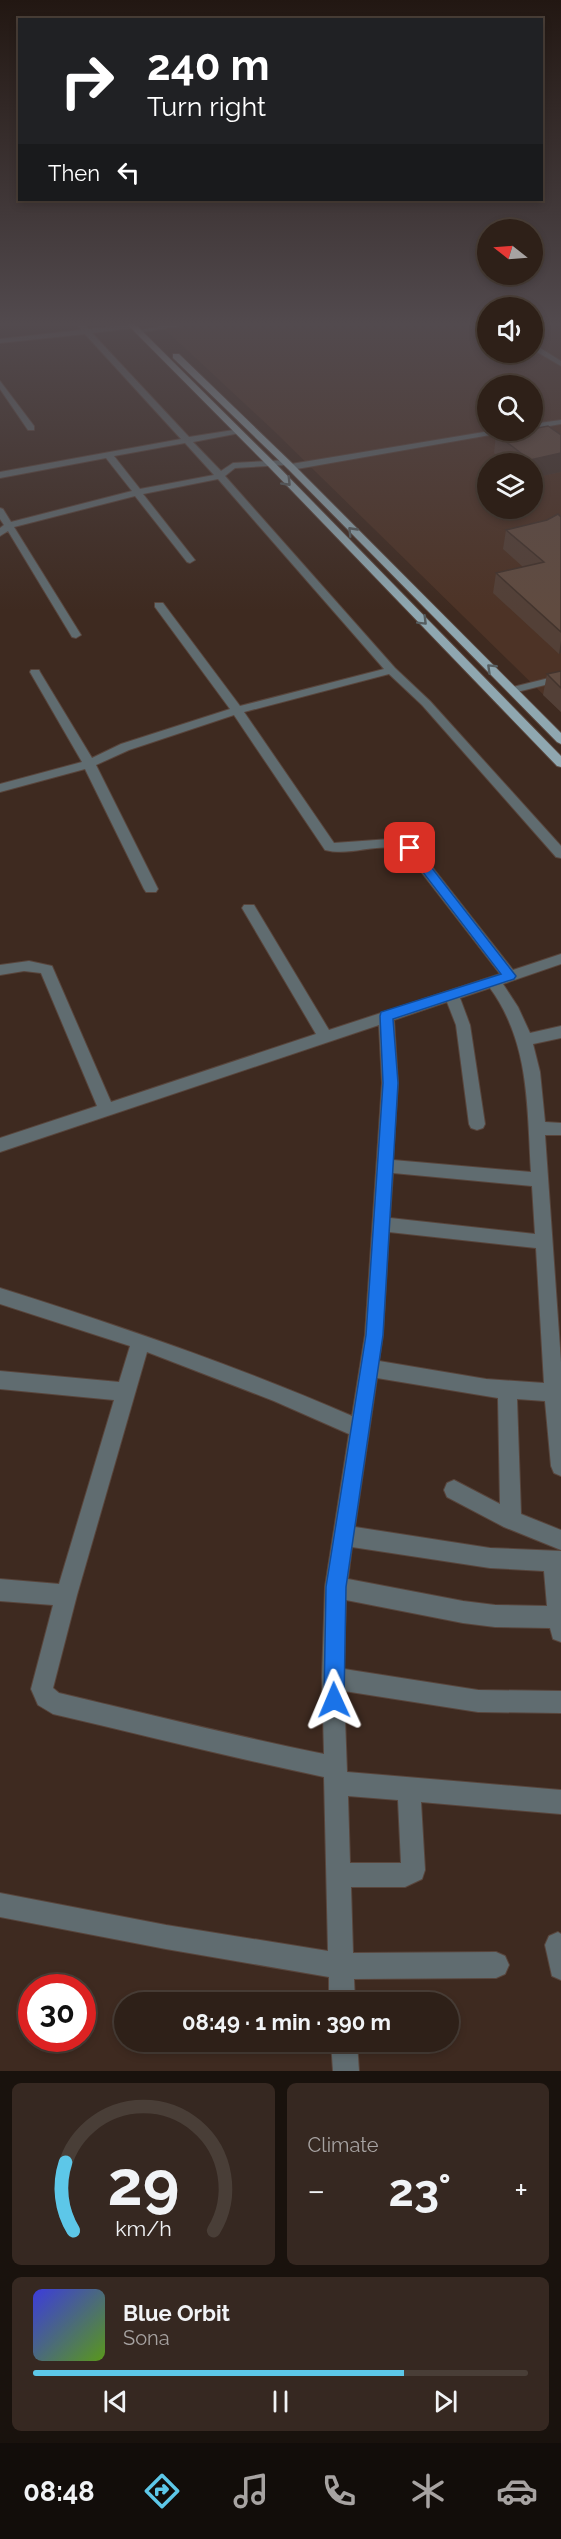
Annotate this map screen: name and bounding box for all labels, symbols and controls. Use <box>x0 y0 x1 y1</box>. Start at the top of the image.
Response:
text: 240 m <box>147 41 270 90</box>
icon: right <box>48 42 126 120</box>
text: Turn right <box>147 91 266 122</box>
icon: left <box>112 156 145 189</box>
text: Then <box>48 160 100 186</box>
north arrow <box>477 219 543 285</box>
map controls <box>477 219 543 519</box>
button: sound <box>477 297 543 363</box>
button: search <box>477 375 543 441</box>
button: layers <box>477 453 543 519</box>
one-way arrow <box>280 474 291 485</box>
one-way arrow <box>348 527 359 537</box>
one-way arrow <box>416 614 427 625</box>
one-way arrow <box>487 664 497 675</box>
pin <box>384 822 435 873</box>
icon: arrive <box>393 831 426 864</box>
position arrow <box>302 1668 366 1732</box>
speed limit sign: 30 <box>18 1974 96 2052</box>
text: 08:49 · 1 min · 390 m <box>182 2009 391 2035</box>
text: Climate <box>308 2133 379 2157</box>
text: 29 <box>107 2146 179 2220</box>
text: 23° <box>389 2164 451 2217</box>
text: − <box>308 2171 325 2210</box>
text: + <box>514 2171 528 2210</box>
text: km/h <box>115 2216 172 2241</box>
text: Blue Orbit <box>123 2300 230 2326</box>
text: Sona <box>123 2326 170 2350</box>
icon: previous <box>99 2385 132 2418</box>
icon: pause <box>264 2385 297 2418</box>
icon: next <box>429 2385 462 2418</box>
icon: directions <box>141 2470 183 2512</box>
icon: music <box>230 2470 272 2512</box>
icon: phone <box>318 2470 360 2512</box>
icon: climate <box>407 2470 449 2512</box>
icon: car <box>496 2470 538 2512</box>
text: 08:48 <box>23 2476 95 2507</box>

